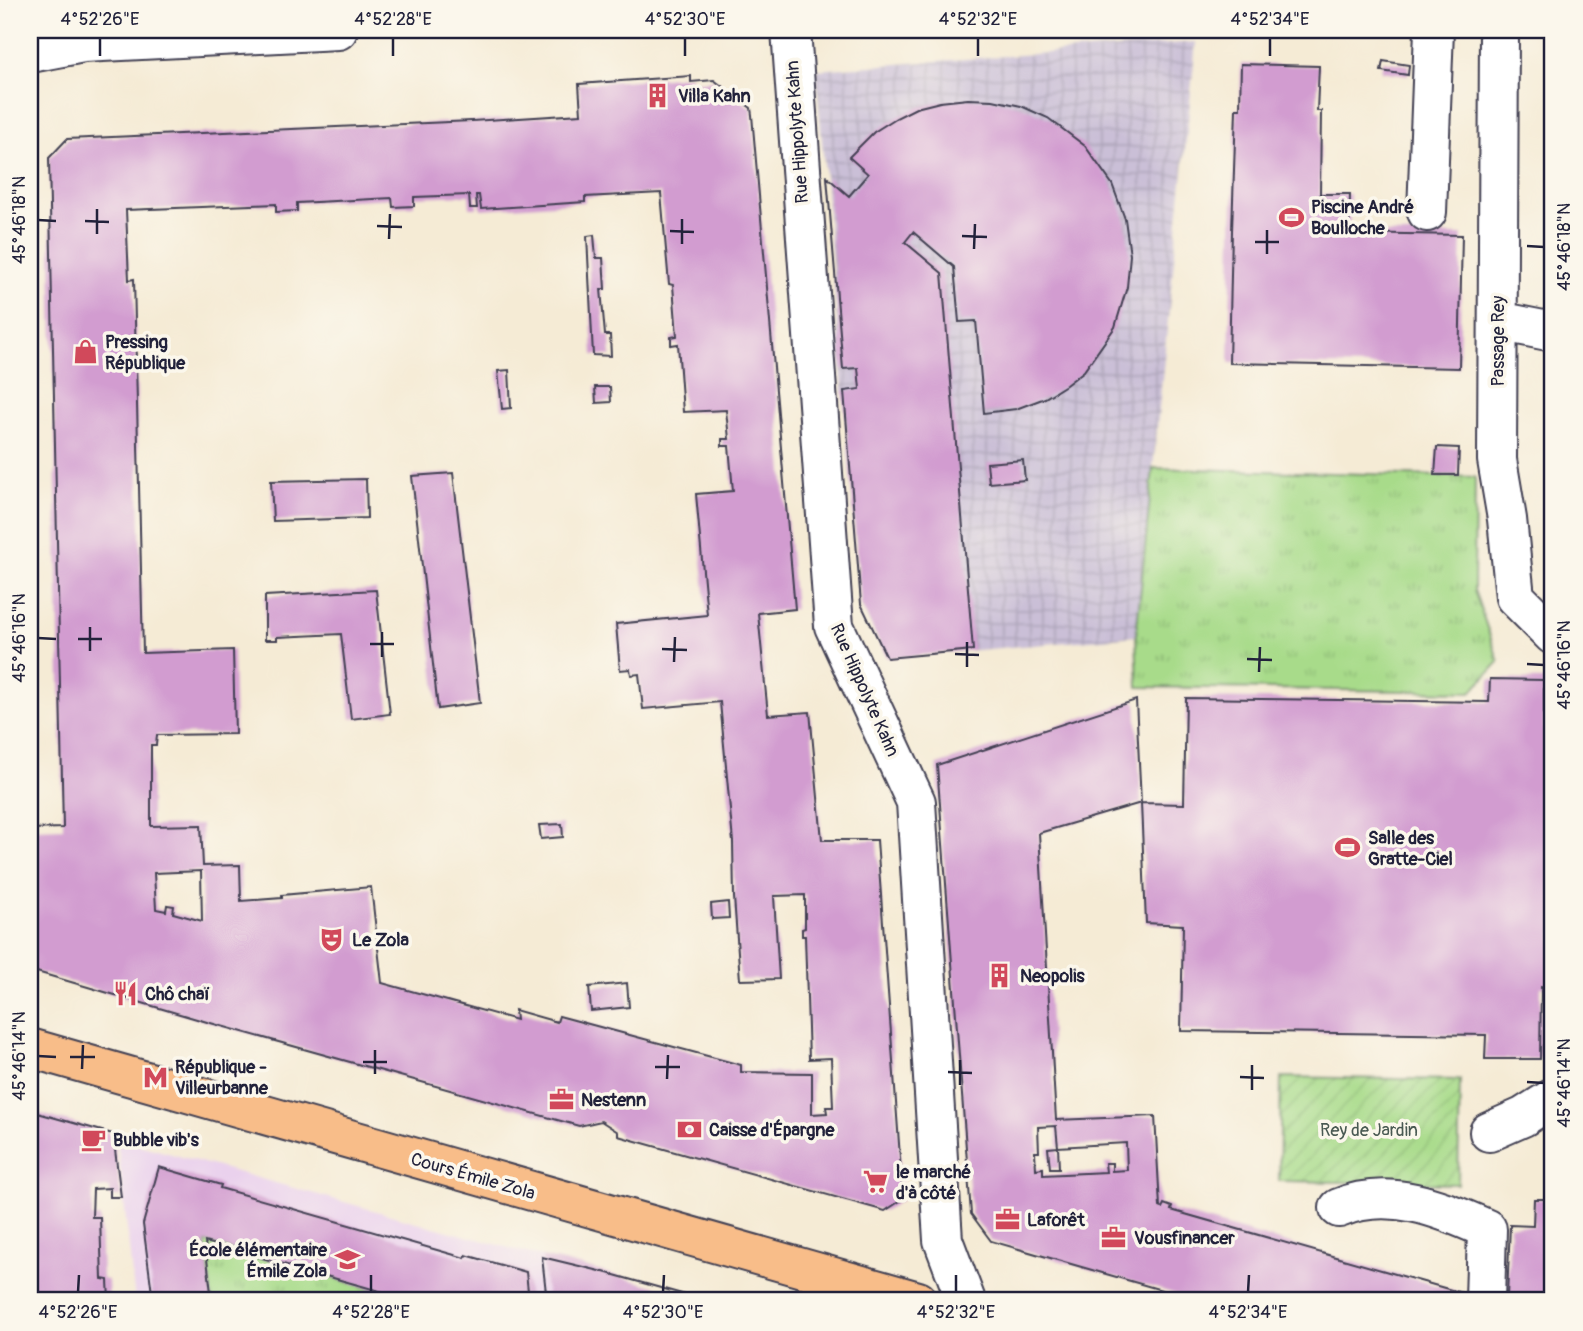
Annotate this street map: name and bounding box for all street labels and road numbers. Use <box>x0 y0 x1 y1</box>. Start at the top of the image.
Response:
street label: Rue Hippolyte Kahn <box>781 60 814 204</box>
street label: Passage Rey <box>1487 295 1510 386</box>
street label: Rue Hippolyte Kahn <box>825 620 904 760</box>
street label: Cours Émile Zola <box>408 1148 538 1205</box>

